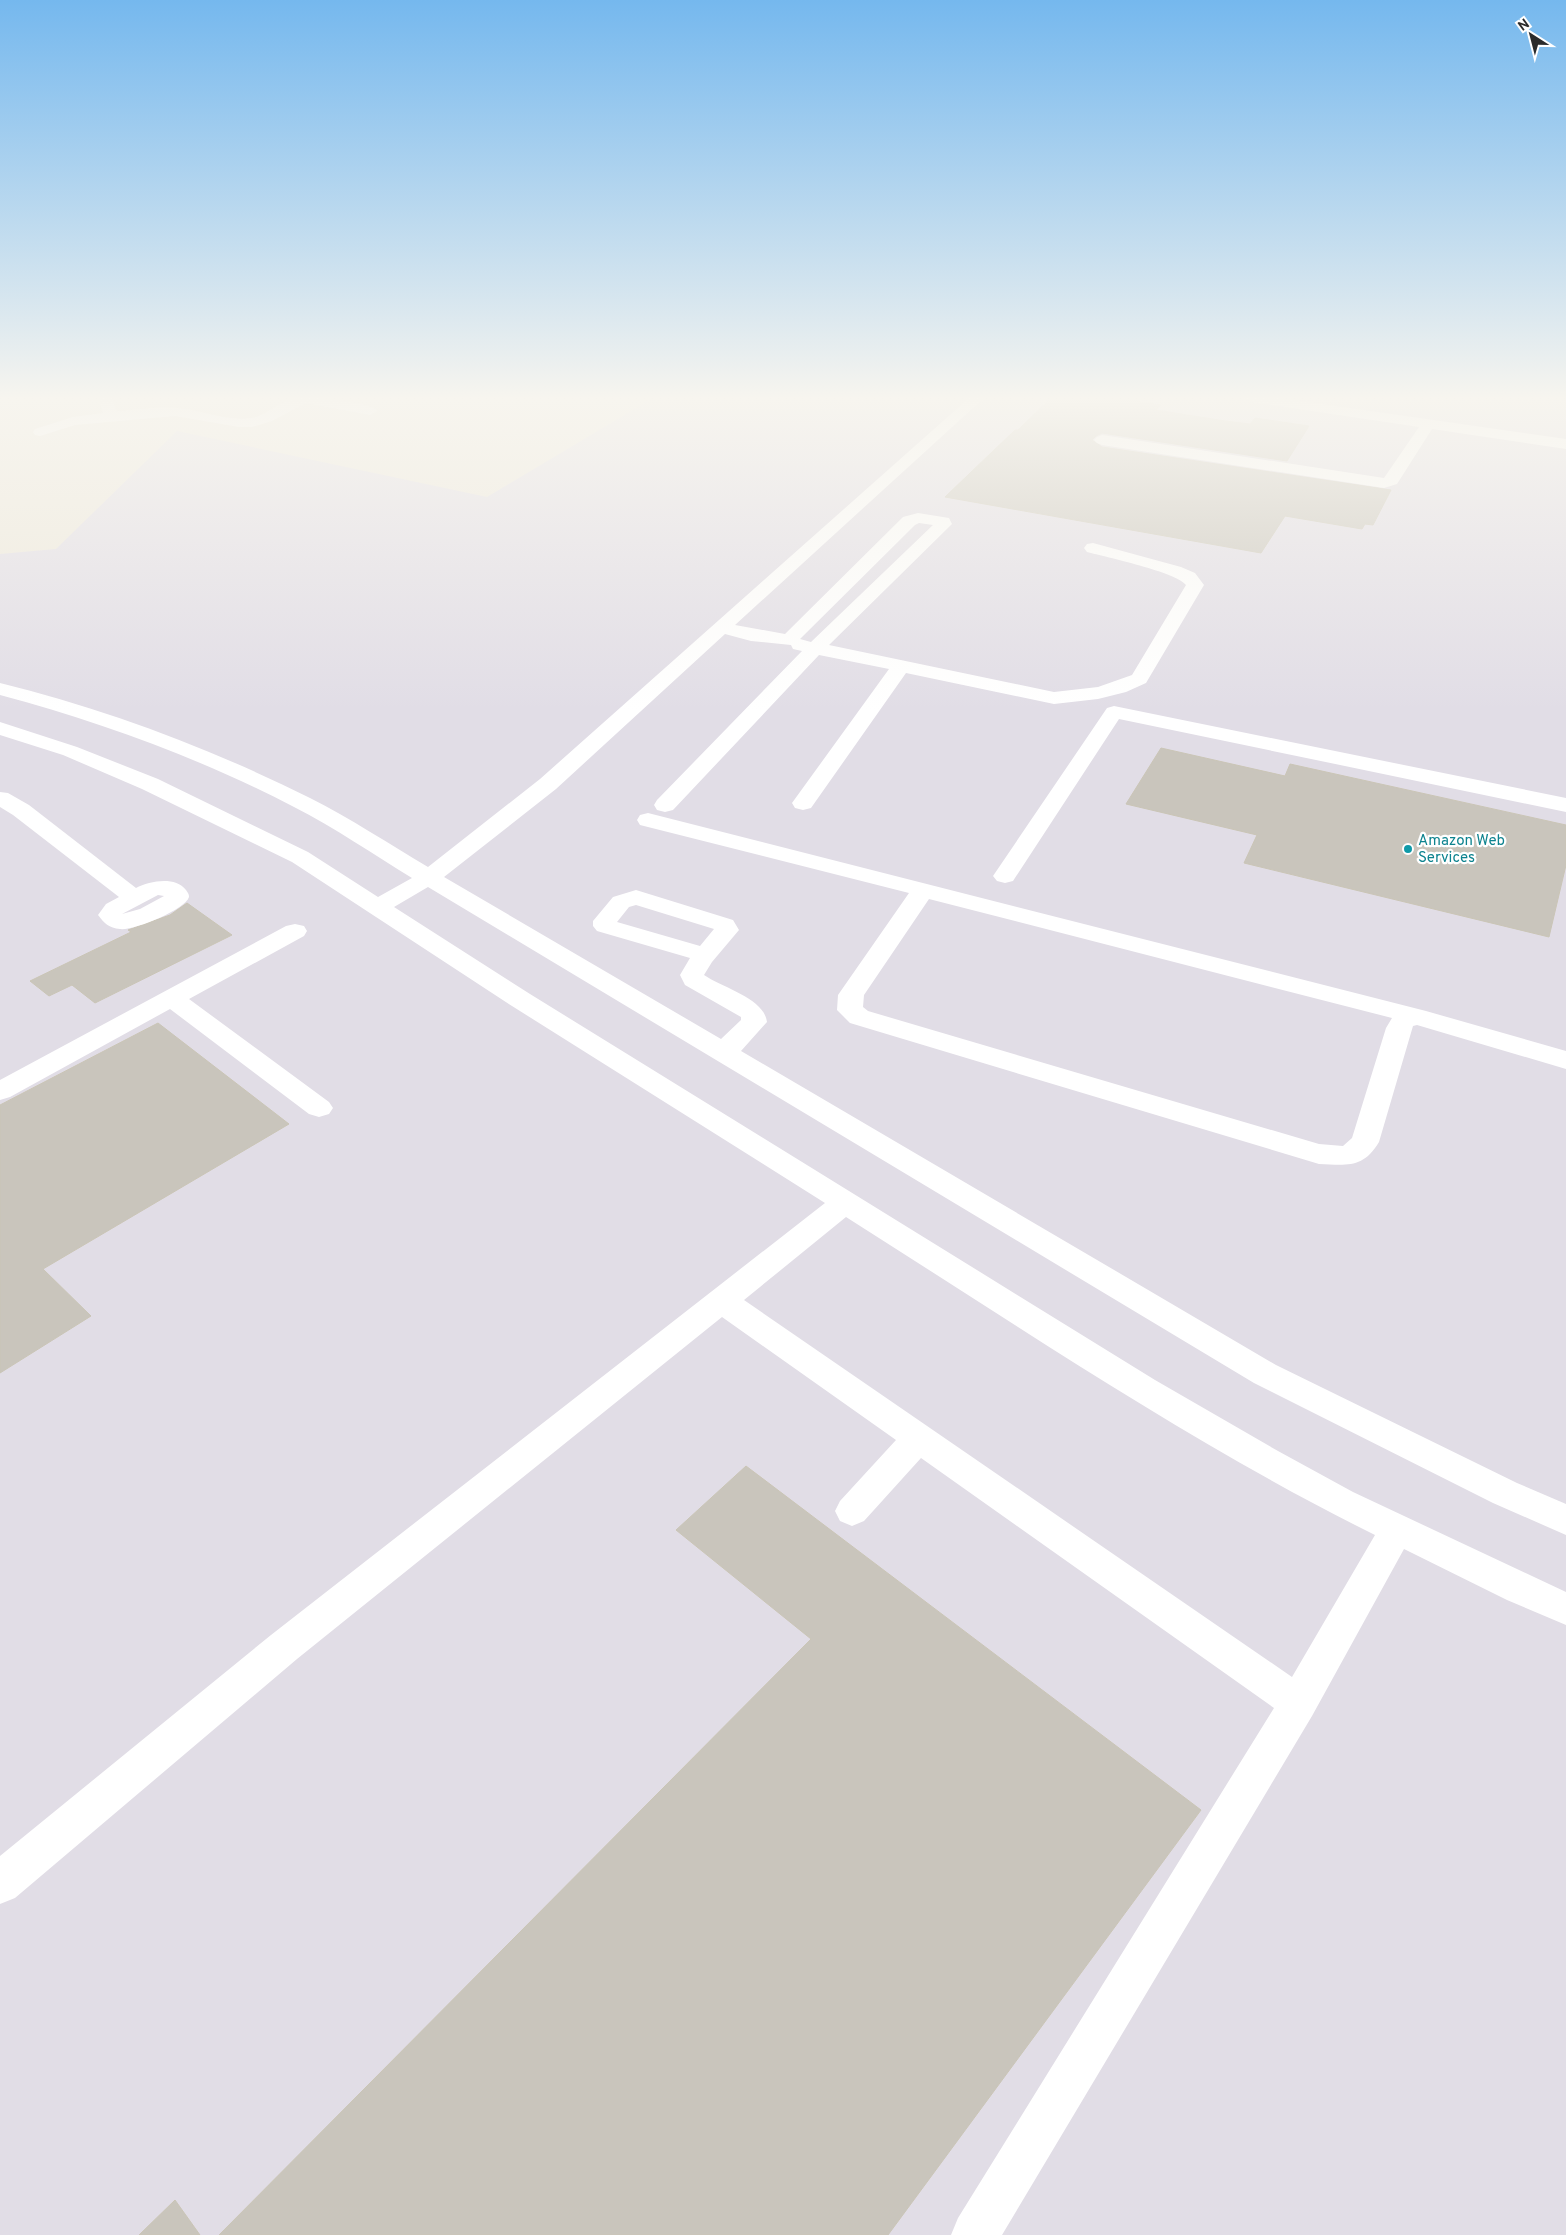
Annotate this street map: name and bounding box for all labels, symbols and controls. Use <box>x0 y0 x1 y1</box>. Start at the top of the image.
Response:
north arrow <box>1506 10 1556 60</box>
text: N <box>1515 16 1533 36</box>
place label: Amazon Web Services <box>1418 832 1505 868</box>
marker: Amazon Web Services <box>1402 843 1414 855</box>

